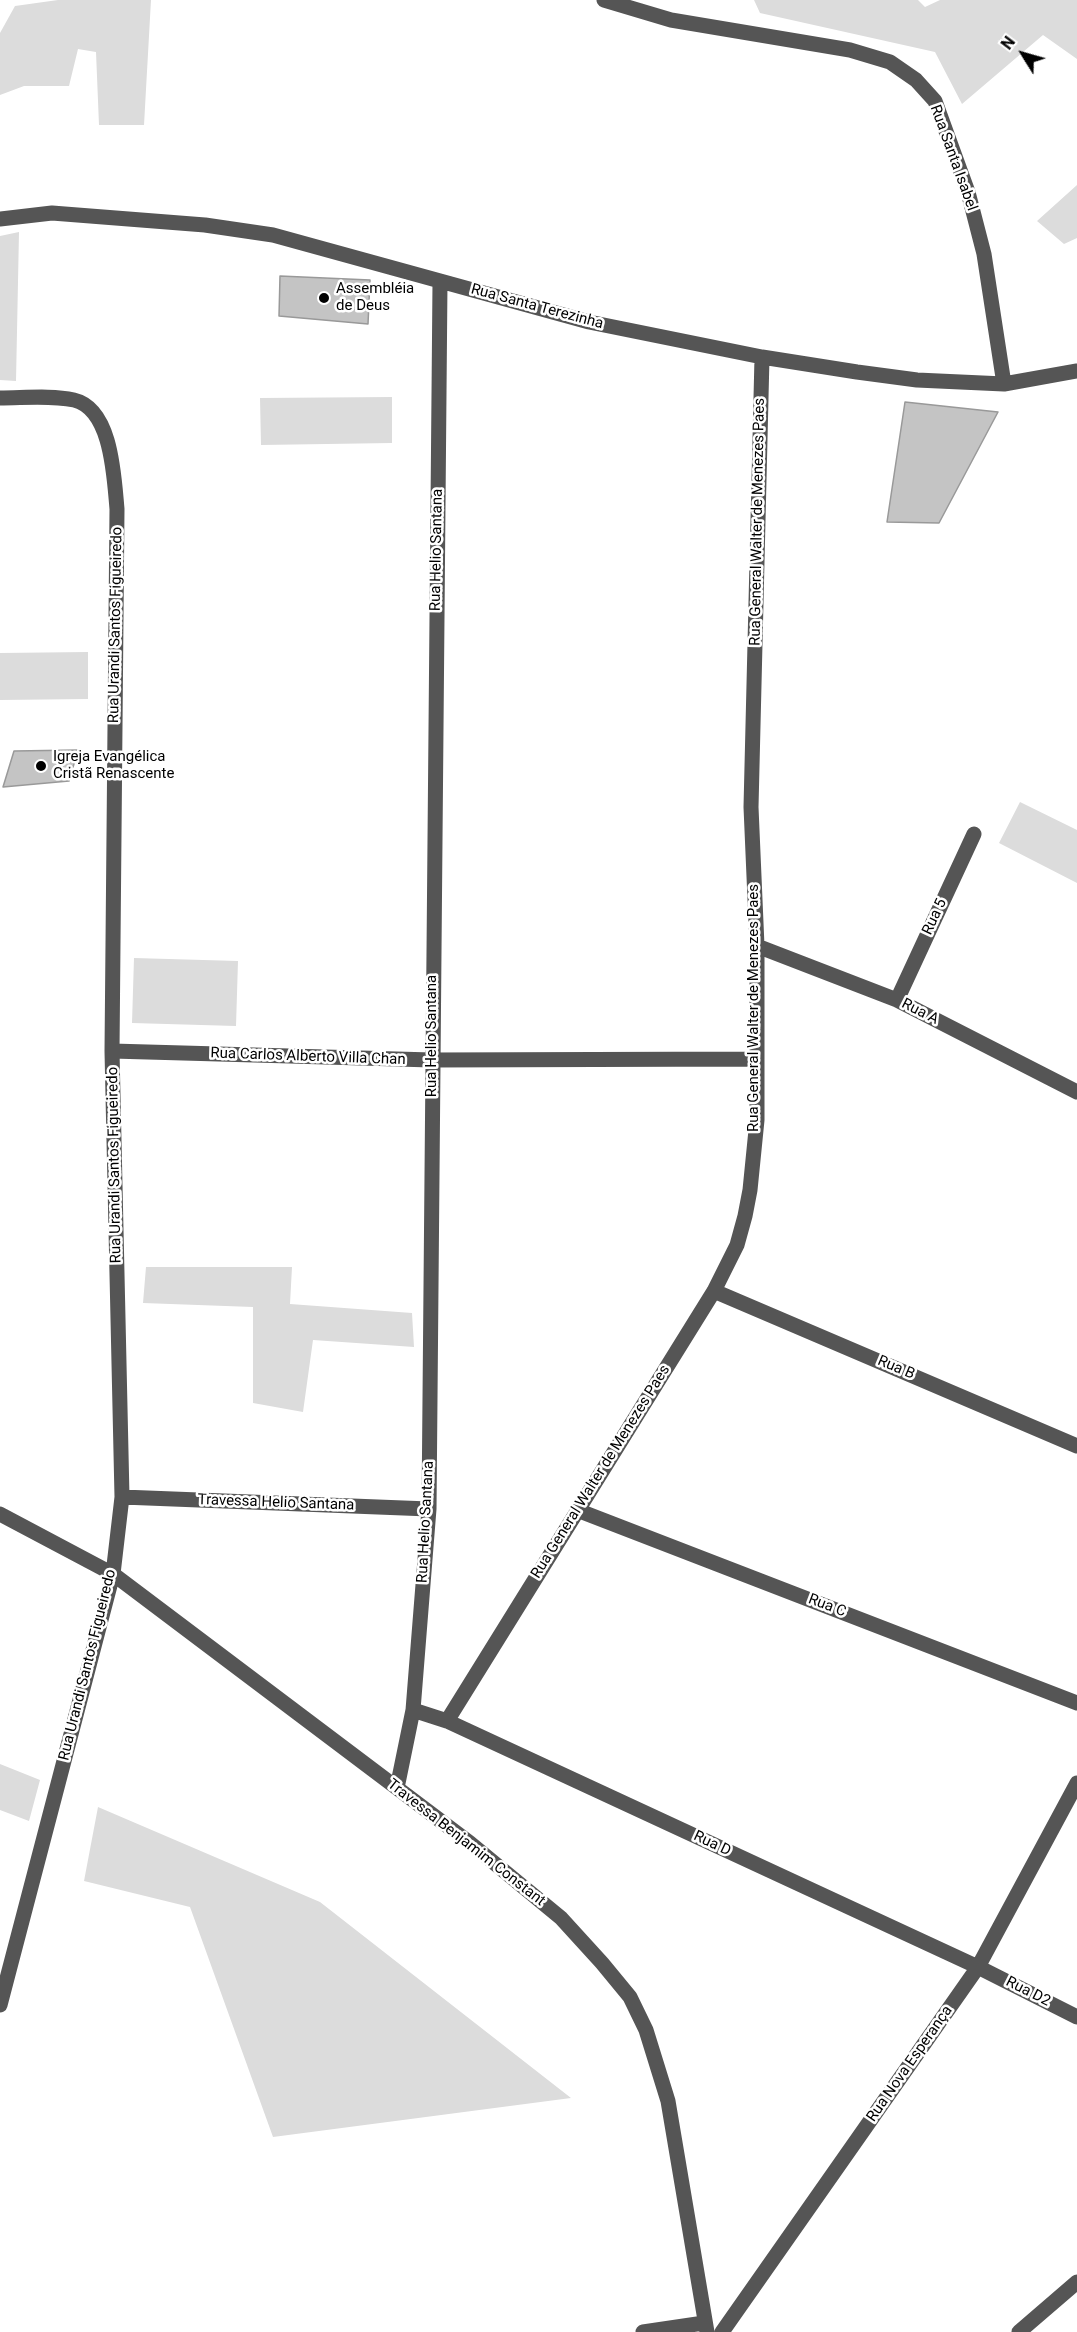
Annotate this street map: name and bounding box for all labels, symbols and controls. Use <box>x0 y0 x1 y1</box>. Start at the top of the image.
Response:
north arrow <box>993 24 1053 84</box>
text: N <box>997 33 1019 53</box>
street label: Rua Santa Isabel <box>925 103 981 213</box>
place label: Assembléia de Deus <box>336 280 414 315</box>
street label: Rua Santa Terezinha <box>469 281 605 333</box>
marker: Assembléia de Deus <box>317 291 331 305</box>
street label: Rua General Walter de Menezes Paes <box>747 398 769 646</box>
street label: Rua Helio Santana <box>427 489 447 611</box>
street label: Rua Urandi Santos Figueiredo <box>105 527 127 723</box>
place label: Igreja Evangélica Cristã Renascente <box>53 748 174 783</box>
marker: Igreja Evangélica Cristã Renascente <box>34 759 48 773</box>
street label: Rua General Walter de Menezes Paes <box>745 884 763 1132</box>
street label: Rua 5 <box>919 896 951 938</box>
street label: Rua Helio Santana <box>423 975 441 1097</box>
street label: Rua A <box>898 995 942 1029</box>
street label: Rua Carlos Alberto Villa Chan <box>210 1045 406 1069</box>
street label: Rua Urandi Santos Figueiredo <box>104 1067 126 1263</box>
street label: Rua B <box>875 1352 917 1384</box>
street label: Rua General Walter de Menezes Paes <box>528 1362 674 1582</box>
street label: Rua Helio Santana <box>414 1460 438 1584</box>
street label: Travessa Helio Santana <box>197 1491 355 1515</box>
street label: Rua Urandi Santos Figueiredo <box>56 1568 120 1762</box>
street label: Rua C <box>805 1591 849 1621</box>
street label: Travessa Benjamim Constant <box>383 1776 549 1910</box>
street label: Rua D <box>690 1828 734 1860</box>
street label: Rua D2 <box>1003 1973 1053 2011</box>
street label: Rua Nova Esperança <box>863 2003 957 2125</box>

